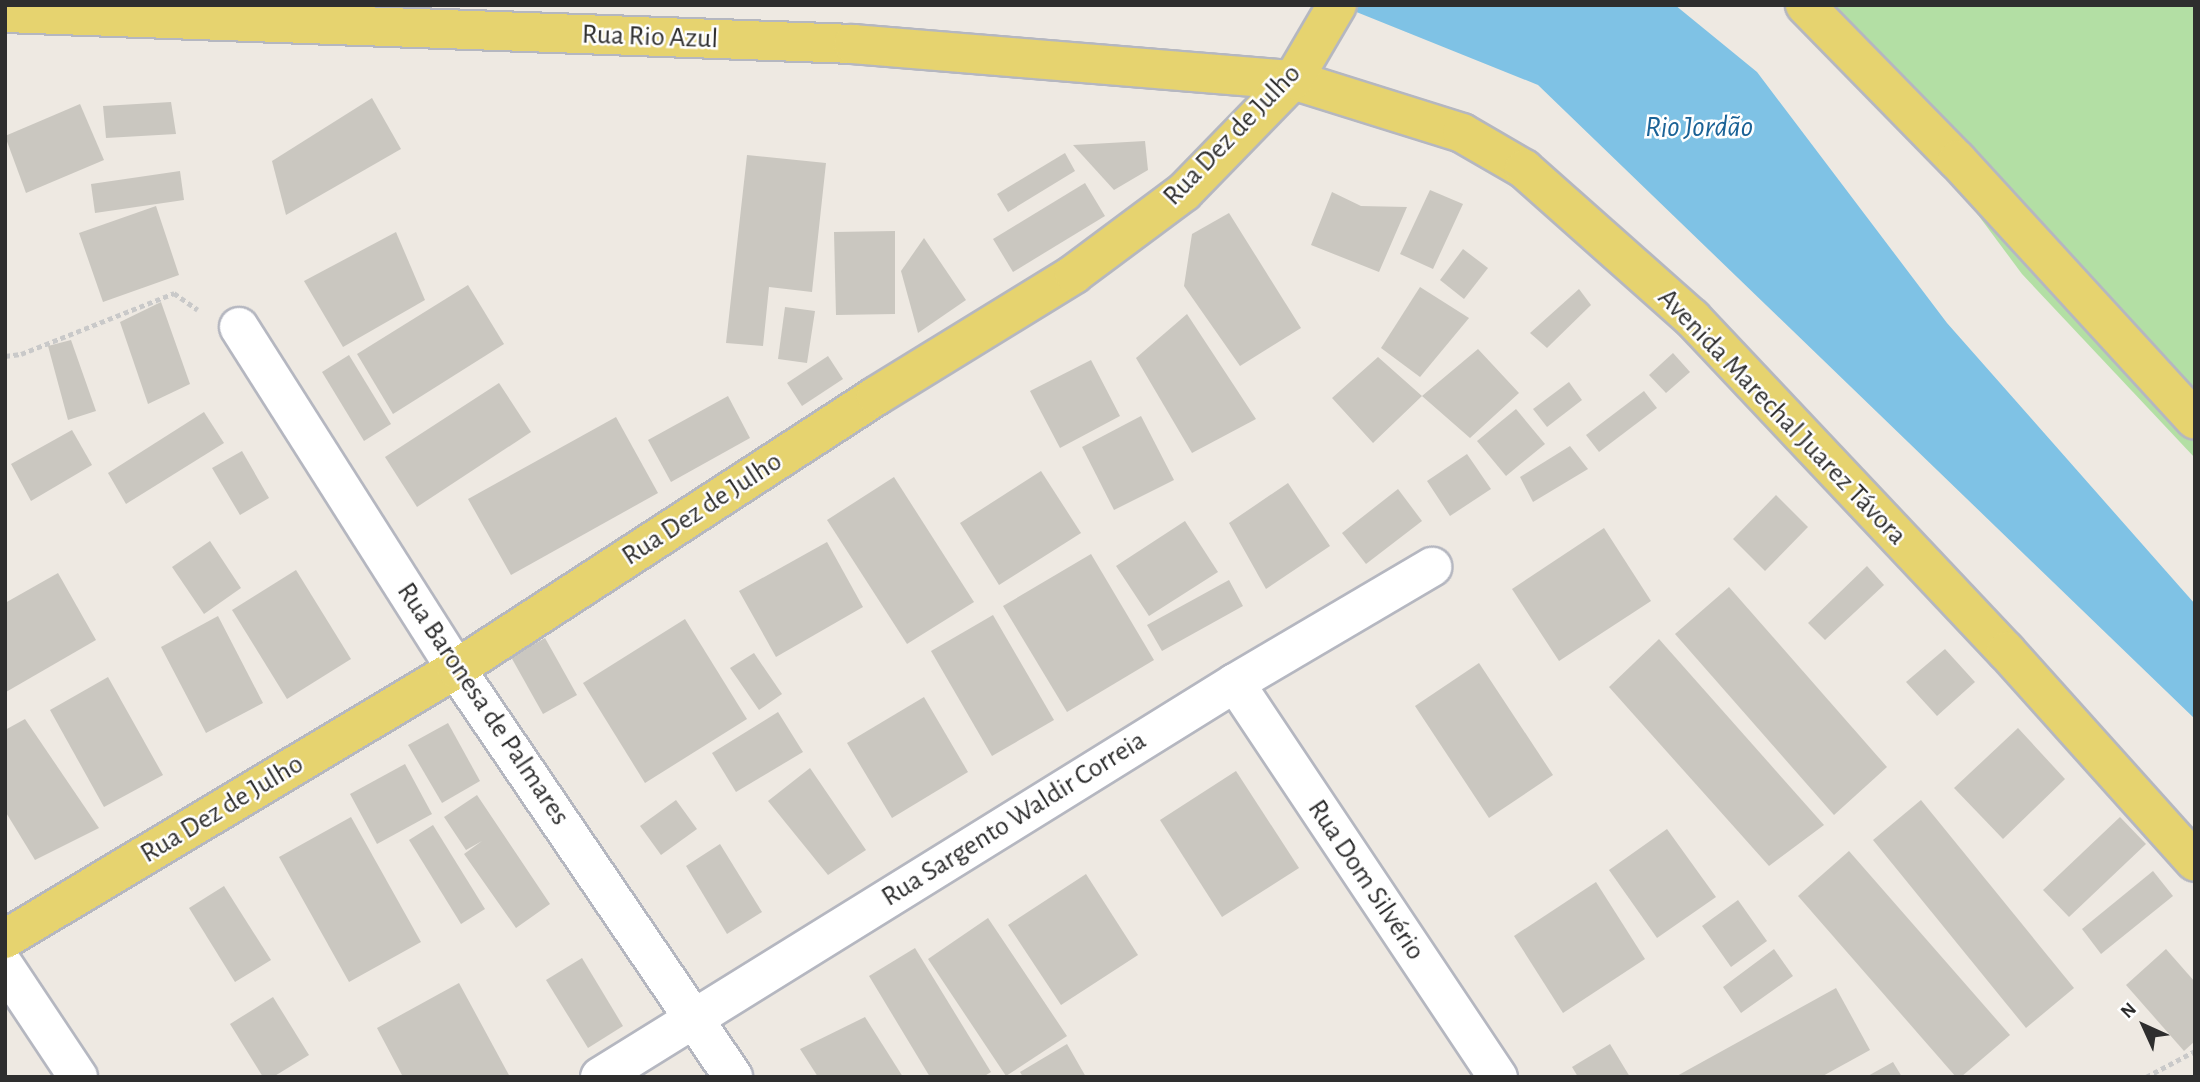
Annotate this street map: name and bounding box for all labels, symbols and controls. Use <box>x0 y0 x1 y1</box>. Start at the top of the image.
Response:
street label: Rua Rio Azul <box>581 18 719 56</box>
street label: Rua Dez de Julho <box>1156 57 1308 213</box>
water label: Rio Jordão <box>1645 109 1753 145</box>
street label: Avenida Marechal Juarez Távora <box>1650 282 1914 552</box>
street label: Rua Dez de Julho <box>616 445 788 573</box>
street label: Rua Baronesa de Palmares <box>389 576 577 832</box>
street label: Rua Sargento Waldir Correia <box>876 724 1152 914</box>
street label: Rua Dez de Julho <box>135 747 309 871</box>
street label: Rua Dom Silvério <box>1300 793 1432 967</box>
north arrow <box>2109 991 2179 1061</box>
text: N <box>2117 999 2140 1022</box>

